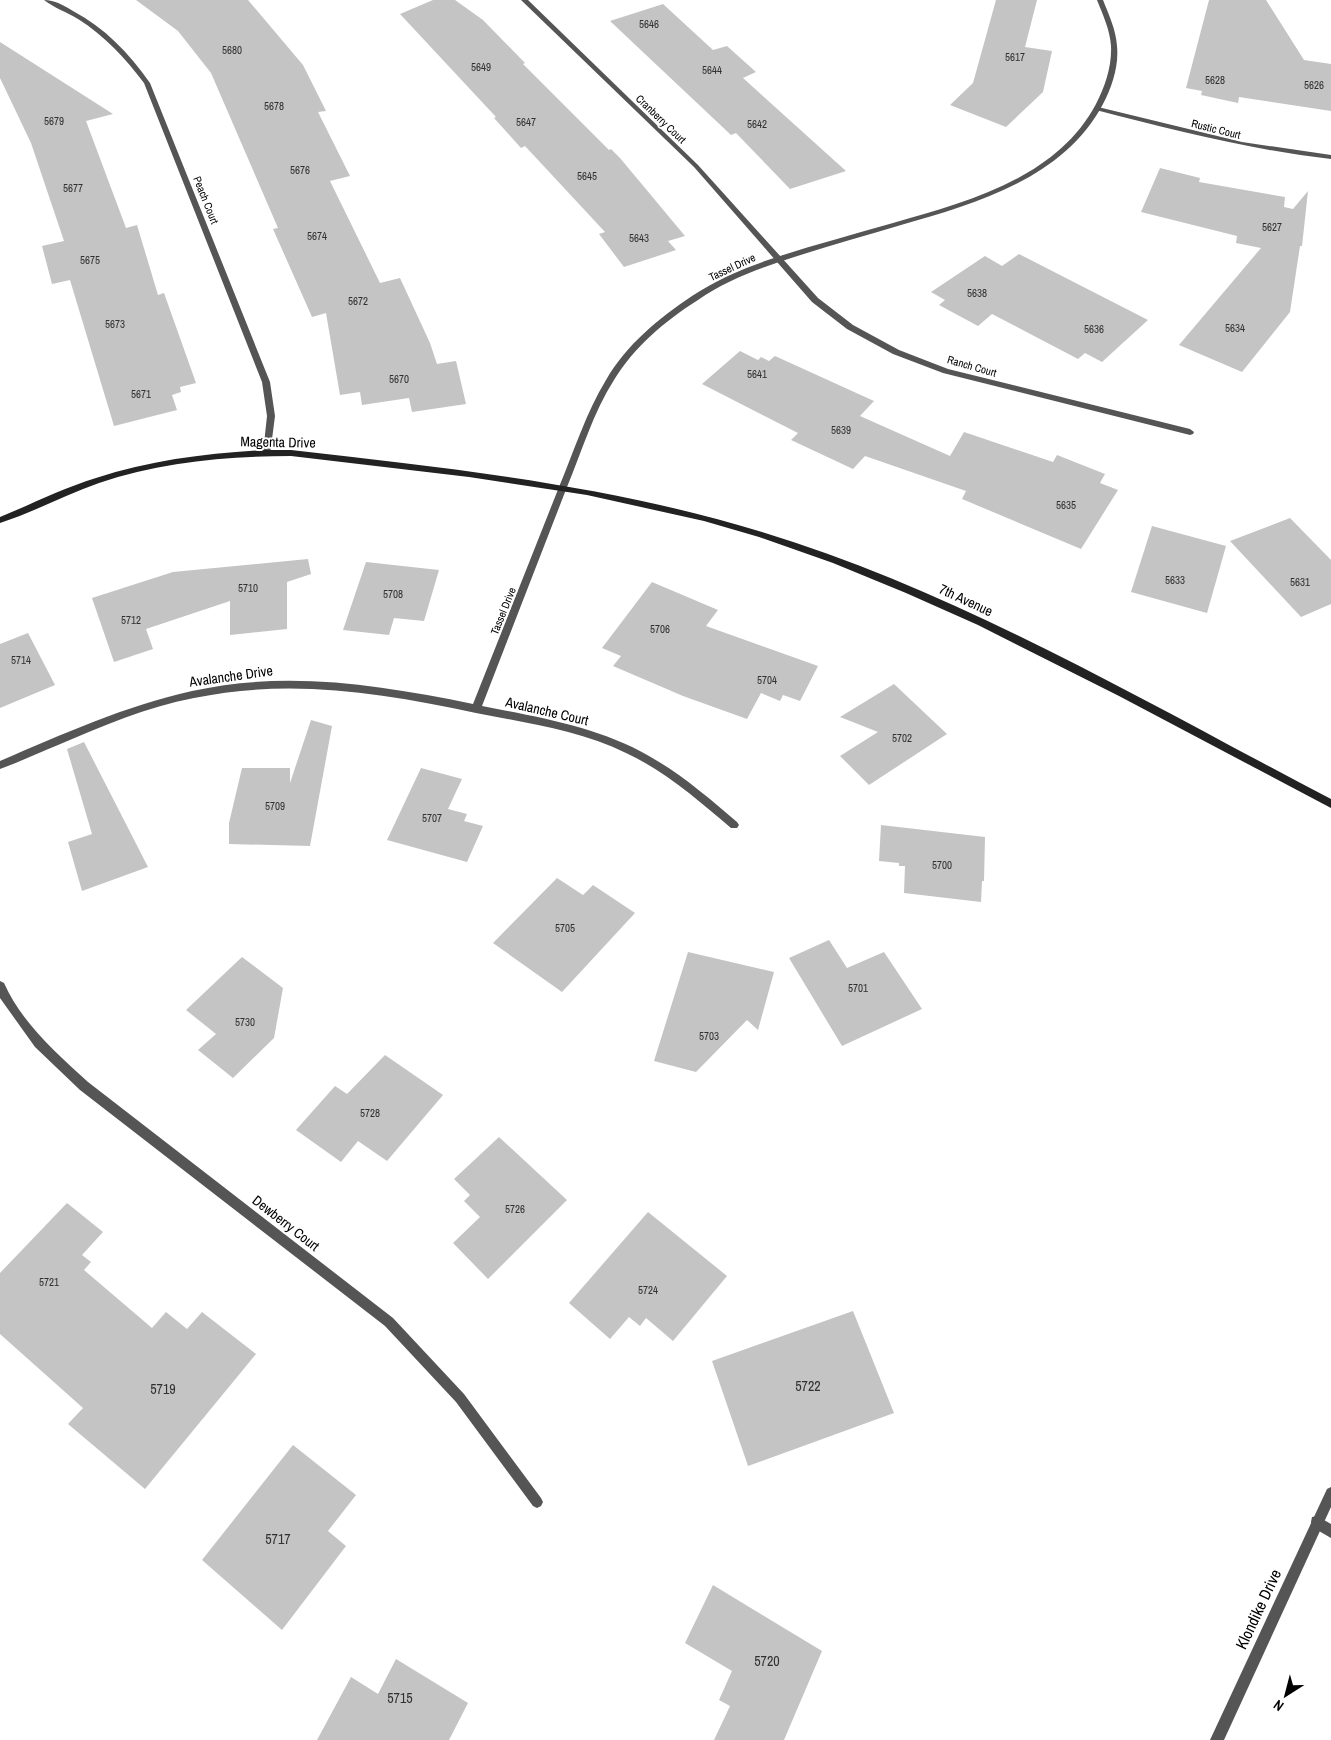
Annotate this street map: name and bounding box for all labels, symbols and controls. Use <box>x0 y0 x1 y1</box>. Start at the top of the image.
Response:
house number: 5646 <box>639 17 659 31</box>
house number: 5680 <box>222 43 242 57</box>
house number: 5617 <box>1005 50 1025 64</box>
house number: 5649 <box>471 60 491 74</box>
house number: 5644 <box>702 63 722 77</box>
house number: 5628 <box>1205 73 1225 87</box>
house number: 5626 <box>1304 78 1324 92</box>
street label: Cranberry Court <box>633 92 689 147</box>
house number: 5678 <box>264 99 284 113</box>
house number: 5679 <box>44 114 64 128</box>
house number: 5647 <box>516 115 536 129</box>
street label: Rustic Court <box>1190 116 1242 142</box>
house number: 5642 <box>747 117 767 131</box>
house number: 5676 <box>290 163 310 177</box>
house number: 5645 <box>577 169 597 183</box>
street label: Peach Court <box>190 174 222 226</box>
house number: 5677 <box>63 181 83 195</box>
house number: 5627 <box>1262 220 1282 234</box>
house number: 5674 <box>307 229 327 243</box>
house number: 5643 <box>629 231 649 245</box>
street label: Tassel Drive <box>706 250 758 284</box>
house number: 5675 <box>80 253 100 267</box>
house number: 5638 <box>967 286 987 300</box>
house number: 5672 <box>348 294 368 308</box>
house number: 5673 <box>105 317 125 331</box>
house number: 5634 <box>1225 321 1245 335</box>
house number: 5636 <box>1084 322 1104 336</box>
street label: Ranch Court <box>946 352 999 380</box>
house number: 5641 <box>747 367 767 381</box>
house number: 5670 <box>389 372 409 386</box>
house number: 5671 <box>131 387 151 401</box>
house number: 5639 <box>831 423 851 437</box>
street label: Magenta Drive <box>240 432 316 452</box>
house number: 5635 <box>1056 498 1076 512</box>
house number: 5633 <box>1165 573 1185 587</box>
house number: 5631 <box>1290 575 1310 589</box>
street label: 7th Avenue <box>936 580 996 620</box>
house number: 5710 <box>238 581 258 595</box>
street label: Tassel Drive <box>487 585 519 637</box>
house number: 5708 <box>383 587 403 601</box>
house number: 5712 <box>121 613 141 627</box>
house number: 5706 <box>650 622 670 636</box>
house number: 5714 <box>11 653 31 667</box>
street label: Avalanche Drive <box>187 661 274 691</box>
house number: 5704 <box>757 673 777 687</box>
street label: Avalanche Court <box>503 692 590 729</box>
house number: 5702 <box>892 731 912 745</box>
house number: 5709 <box>265 799 285 813</box>
house number: 5707 <box>422 811 442 825</box>
house number: 5700 <box>932 858 952 872</box>
house number: 5705 <box>555 921 575 935</box>
house number: 5701 <box>848 981 868 995</box>
house number: 5730 <box>235 1015 255 1029</box>
house number: 5703 <box>699 1029 719 1043</box>
house number: 5728 <box>360 1106 380 1120</box>
street label: Dewberry Court <box>249 1191 323 1255</box>
house number: 5726 <box>505 1202 525 1216</box>
house number: 5721 <box>39 1275 59 1289</box>
house number: 5724 <box>638 1283 658 1297</box>
house number: 5722 <box>795 1377 821 1395</box>
house number: 5719 <box>150 1380 176 1398</box>
house number: 5717 <box>265 1530 291 1548</box>
street label: Klondike Drive <box>1230 1565 1286 1653</box>
house number: 5720 <box>754 1652 780 1670</box>
north arrow <box>1261 1670 1311 1720</box>
house number: 5715 <box>387 1689 413 1707</box>
text: N <box>1270 1696 1287 1715</box>

